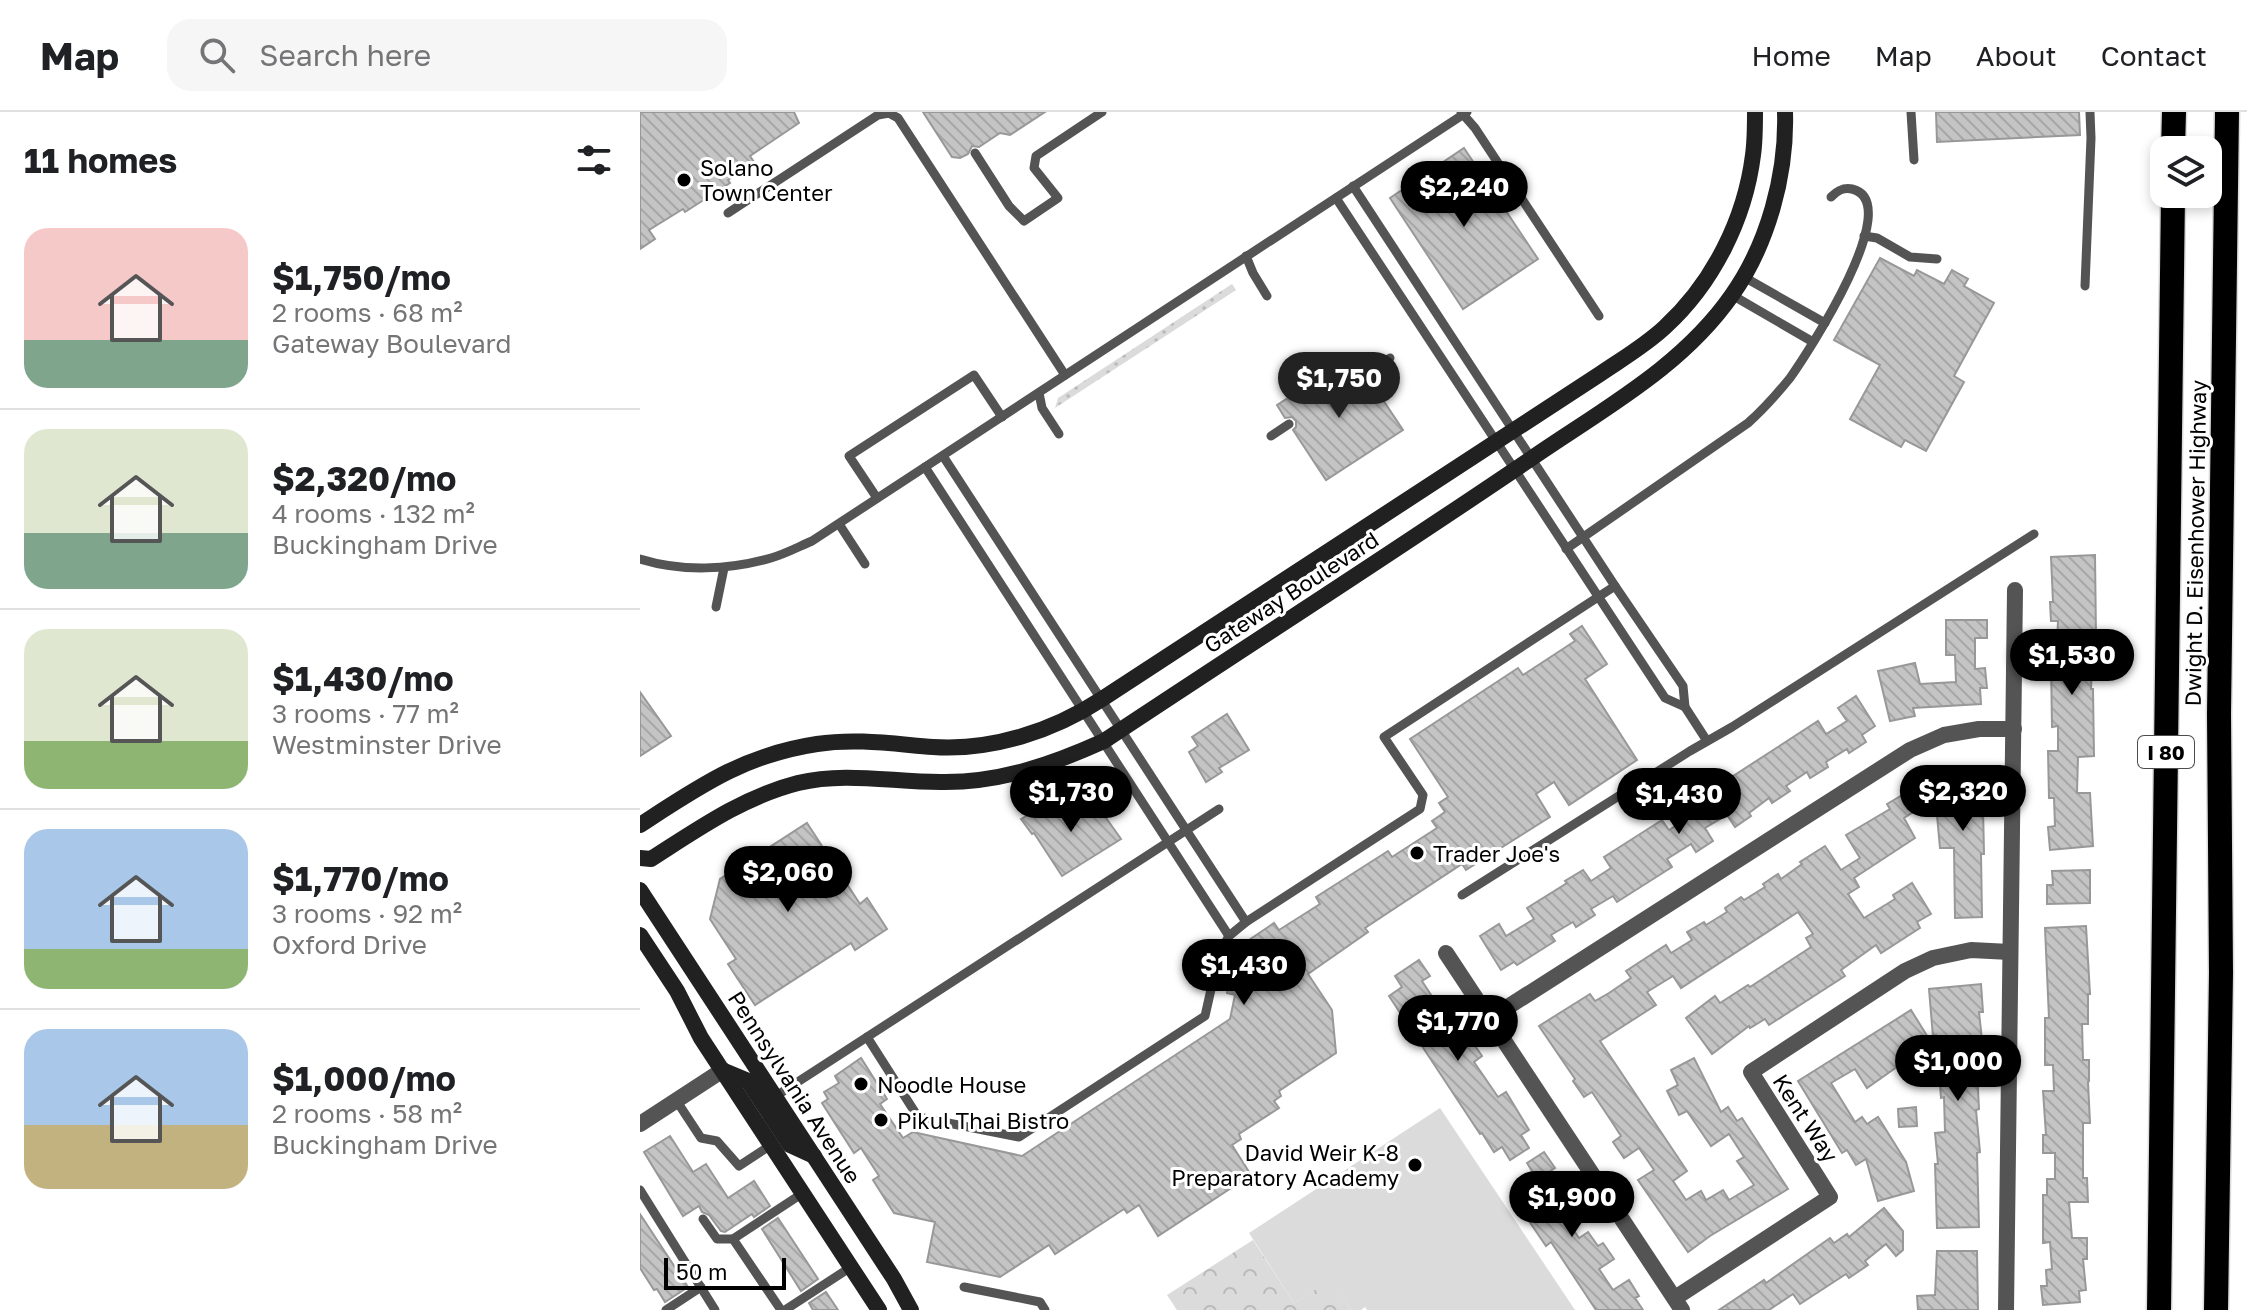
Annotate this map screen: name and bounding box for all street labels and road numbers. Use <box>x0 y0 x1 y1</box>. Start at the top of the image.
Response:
street label: Dwight D. Eisenhower Highway <box>2179 379 2211 707</box>
street label: Gateway Boulevard <box>1199 525 1383 659</box>
road number: I 80 <box>2138 736 2194 768</box>
street label: Pennsylvania Avenue <box>723 986 867 1188</box>
street label: Kent Way <box>1768 1069 1844 1167</box>

